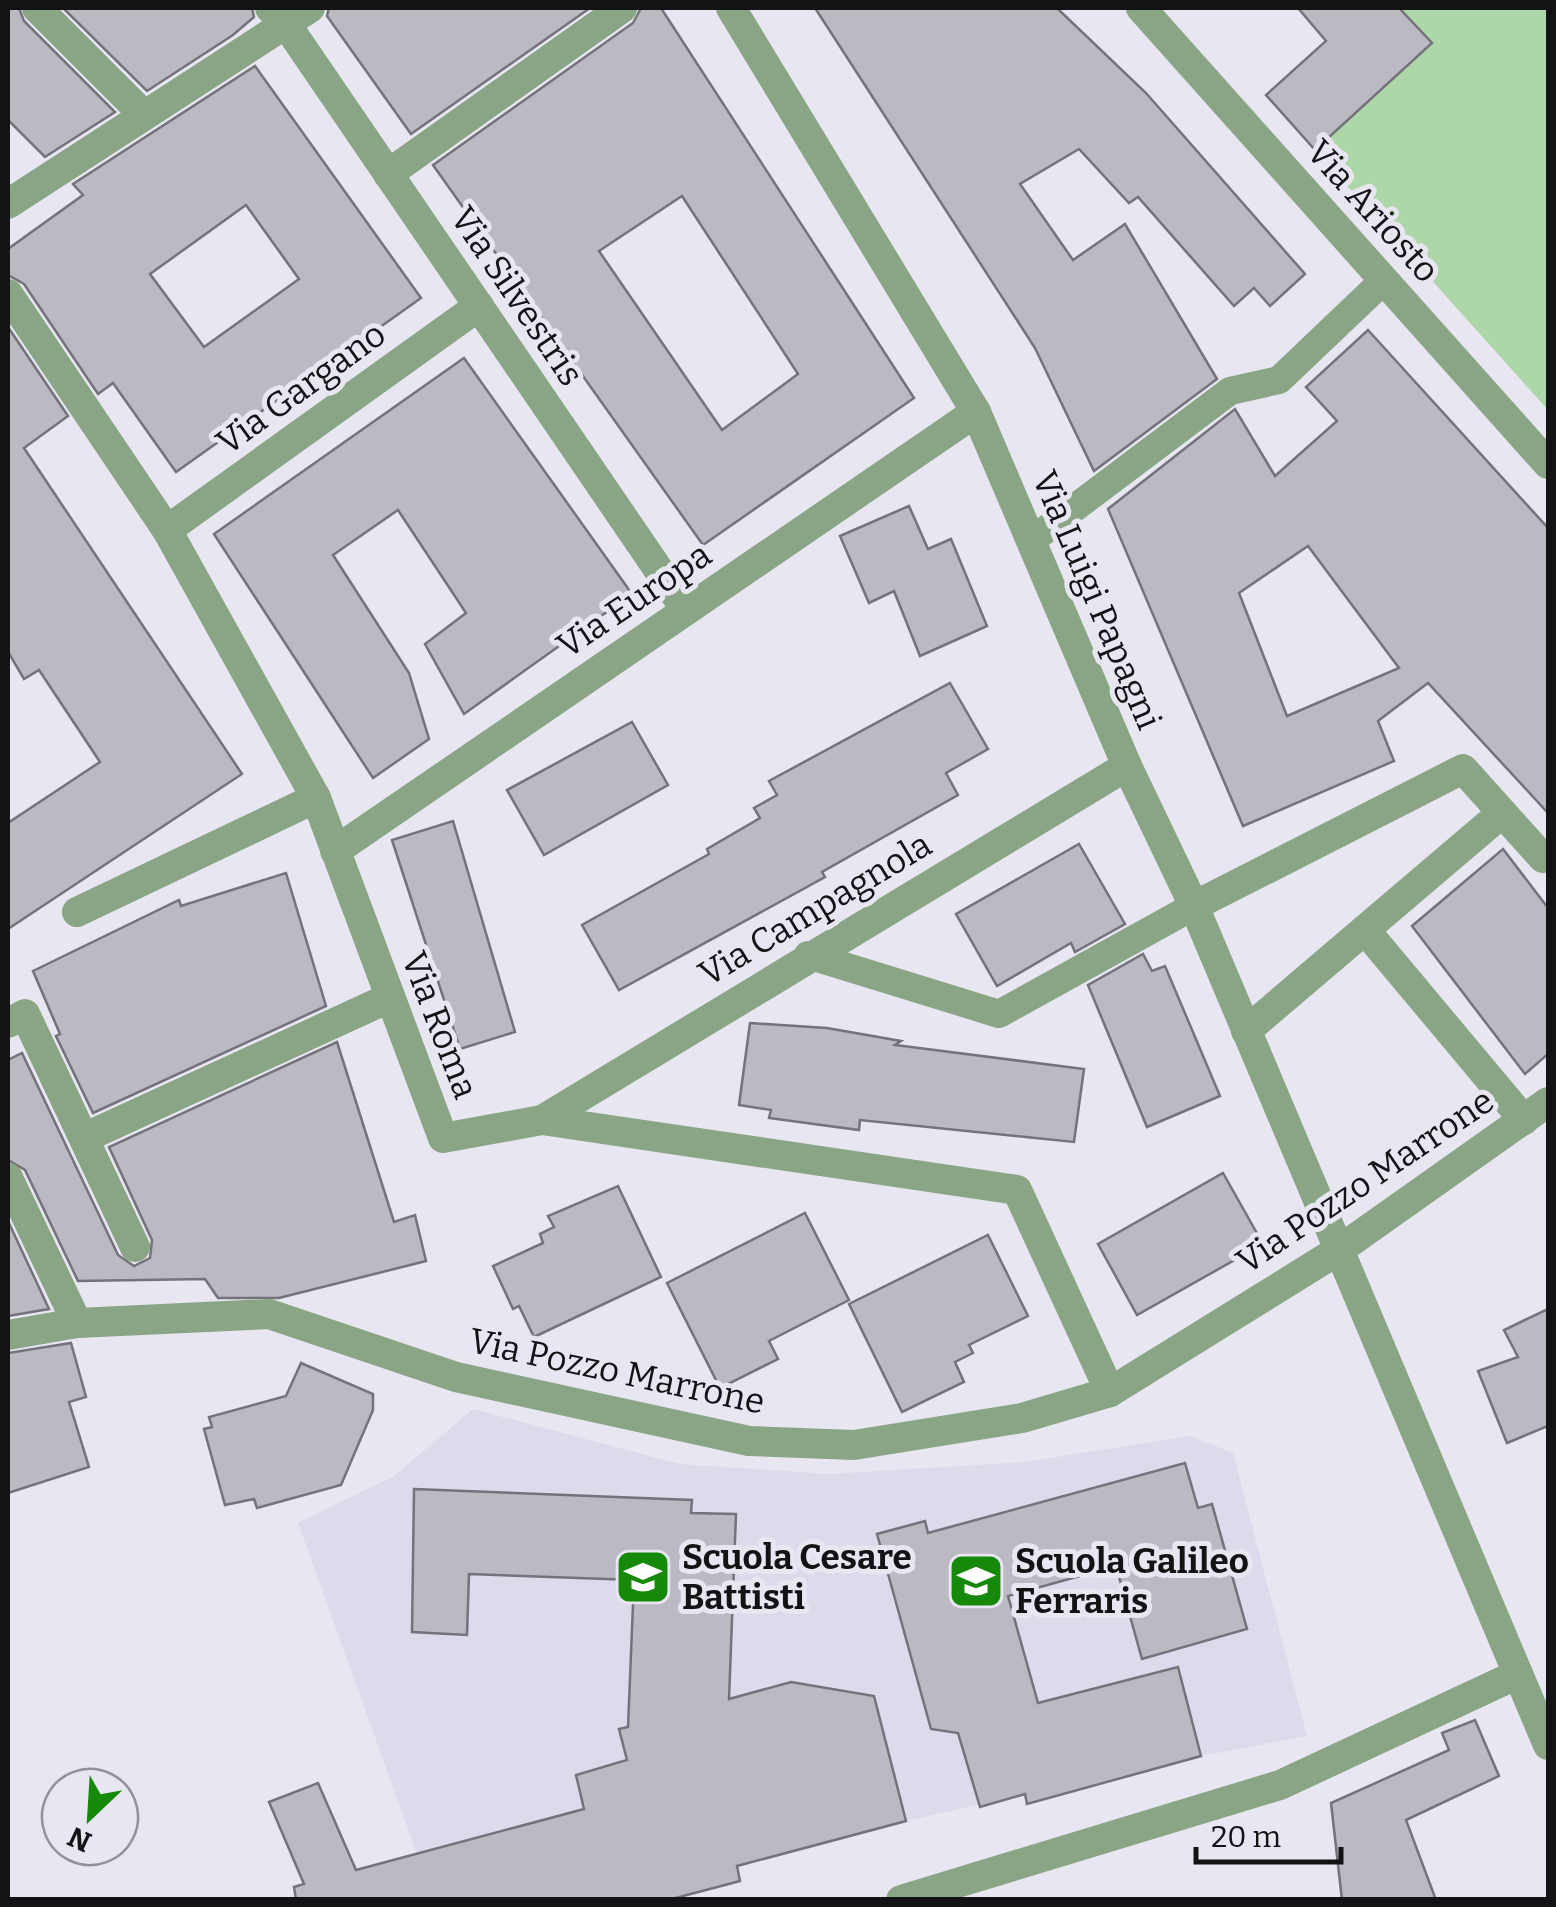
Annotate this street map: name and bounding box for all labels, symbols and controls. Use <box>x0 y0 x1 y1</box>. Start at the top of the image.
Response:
street label: Via Ariosto <box>1298 131 1448 291</box>
street label: Via Silvestris <box>442 198 592 394</box>
street label: Via Gargano <box>208 313 394 463</box>
street label: Via Luigi Papagni <box>1024 464 1170 736</box>
street label: Via Europa <box>549 533 719 667</box>
street label: Via Campagnola <box>691 823 939 995</box>
street label: Via Roma <box>393 946 487 1104</box>
street label: Via Pozzo Marrone <box>1229 1079 1501 1283</box>
street label: Via Pozzo Marrone <box>466 1319 768 1423</box>
place label: Scuola Cesare Battisti <box>682 1536 912 1618</box>
place label: Scuola Galileo Ferraris <box>1015 1540 1249 1622</box>
school or university icon: Scuola Cesare Battisti <box>613 1547 673 1607</box>
school or university icon: Scuola Galileo Ferraris <box>946 1551 1006 1611</box>
north arrow <box>40 1767 140 1867</box>
scale bar <box>1196 1802 1341 1864</box>
text: 20 m <box>1211 1819 1282 1855</box>
text: N <box>63 1820 96 1859</box>

